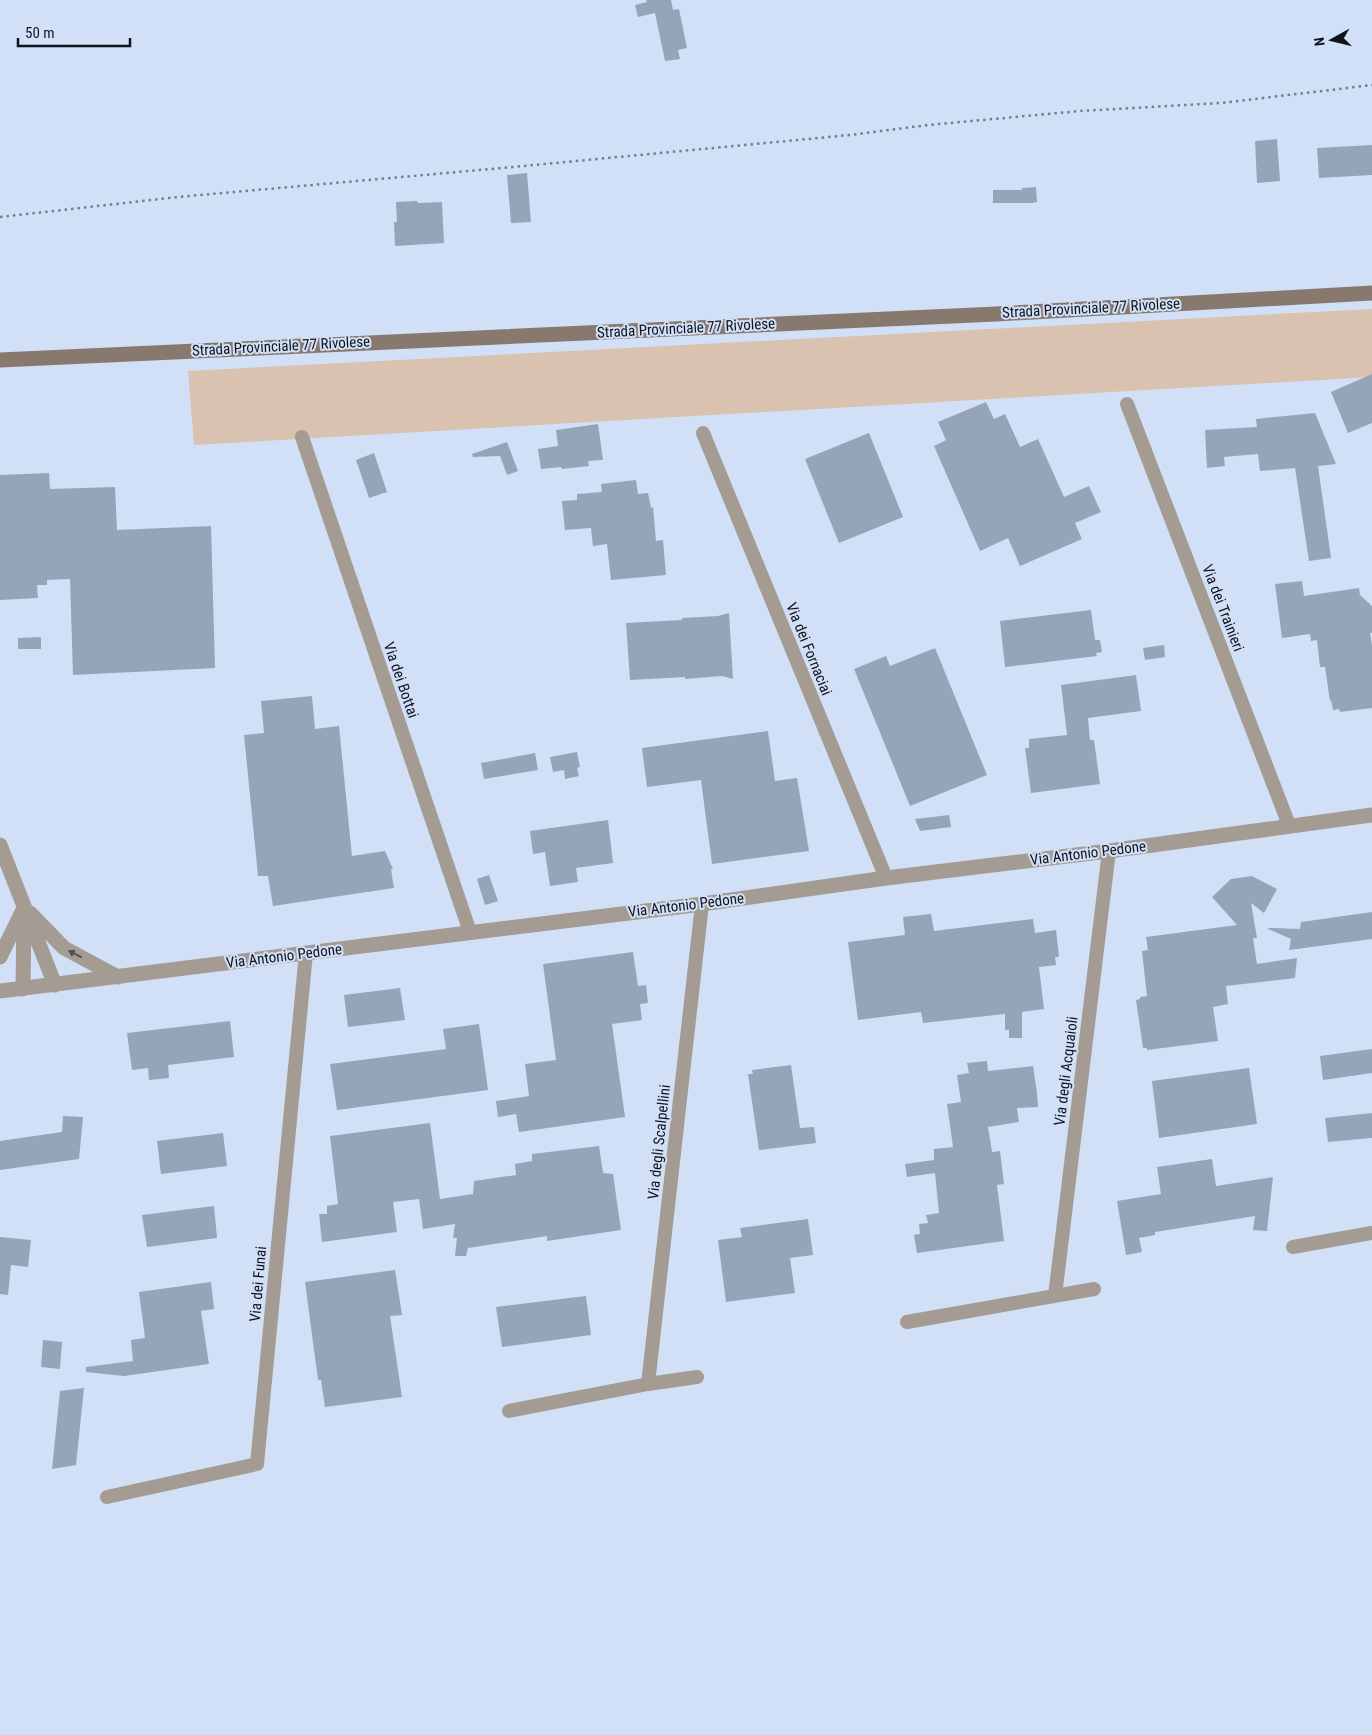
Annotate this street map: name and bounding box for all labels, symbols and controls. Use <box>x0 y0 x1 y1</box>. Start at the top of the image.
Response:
scale bar <box>18 15 130 47</box>
north arrow <box>1307 15 1357 65</box>
text: 50 m <box>25 24 55 42</box>
text: N <box>1311 36 1328 47</box>
street label: Strada Provinciale 77 Rivolese <box>1001 294 1181 322</box>
street label: Strada Provinciale 77 Rivolese <box>596 314 776 342</box>
street label: Strada Provinciale 77 Rivolese <box>191 332 371 360</box>
street label: Via dei Trainieri <box>1198 562 1248 654</box>
street label: Via dei Fornaciai <box>782 600 836 698</box>
street label: Via dei Bottai <box>380 640 422 720</box>
street label: Via Antonio Pedone <box>1029 837 1147 869</box>
street label: Via Antonio Pedone <box>627 889 745 921</box>
street label: Via Antonio Pedone <box>225 940 343 972</box>
one-way arrow <box>68 950 82 958</box>
street label: Via degli Acquaioli <box>1050 1015 1082 1127</box>
street label: Via degli Scalpellini <box>644 1084 674 1200</box>
street label: Via dei Funai <box>246 1245 270 1323</box>

